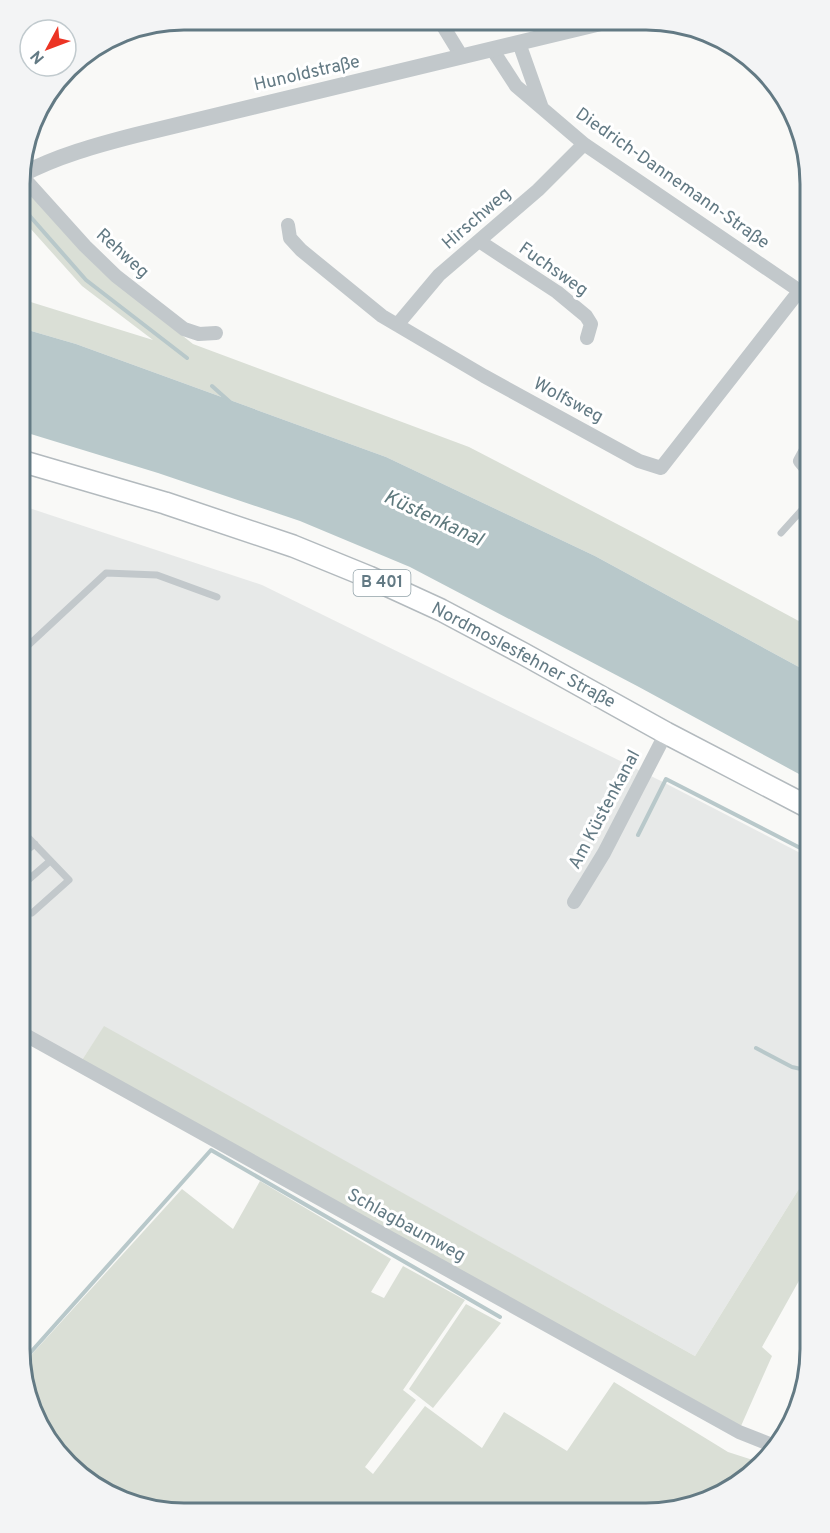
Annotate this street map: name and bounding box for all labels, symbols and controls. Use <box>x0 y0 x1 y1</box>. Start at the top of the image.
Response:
north arrow <box>18 18 78 78</box>
text: N <box>27 46 50 67</box>
street label: Hunoldstraße <box>252 51 362 97</box>
street label: Diedrich-Dannemann-Straße <box>570 103 774 255</box>
street label: Hirschweg <box>438 183 516 255</box>
street label: Rehweg <box>91 224 153 284</box>
street label: Fuchsweg <box>514 238 592 302</box>
street label: Wolfsweg <box>529 373 607 429</box>
water label: Küstenkanal <box>379 485 488 554</box>
road number: B 401 <box>354 570 410 596</box>
street label: Nordmoslesfehner Straße <box>427 598 619 714</box>
street label: Am Küstenkanal <box>564 746 646 874</box>
street label: Schlagbaumweg <box>343 1184 469 1268</box>

